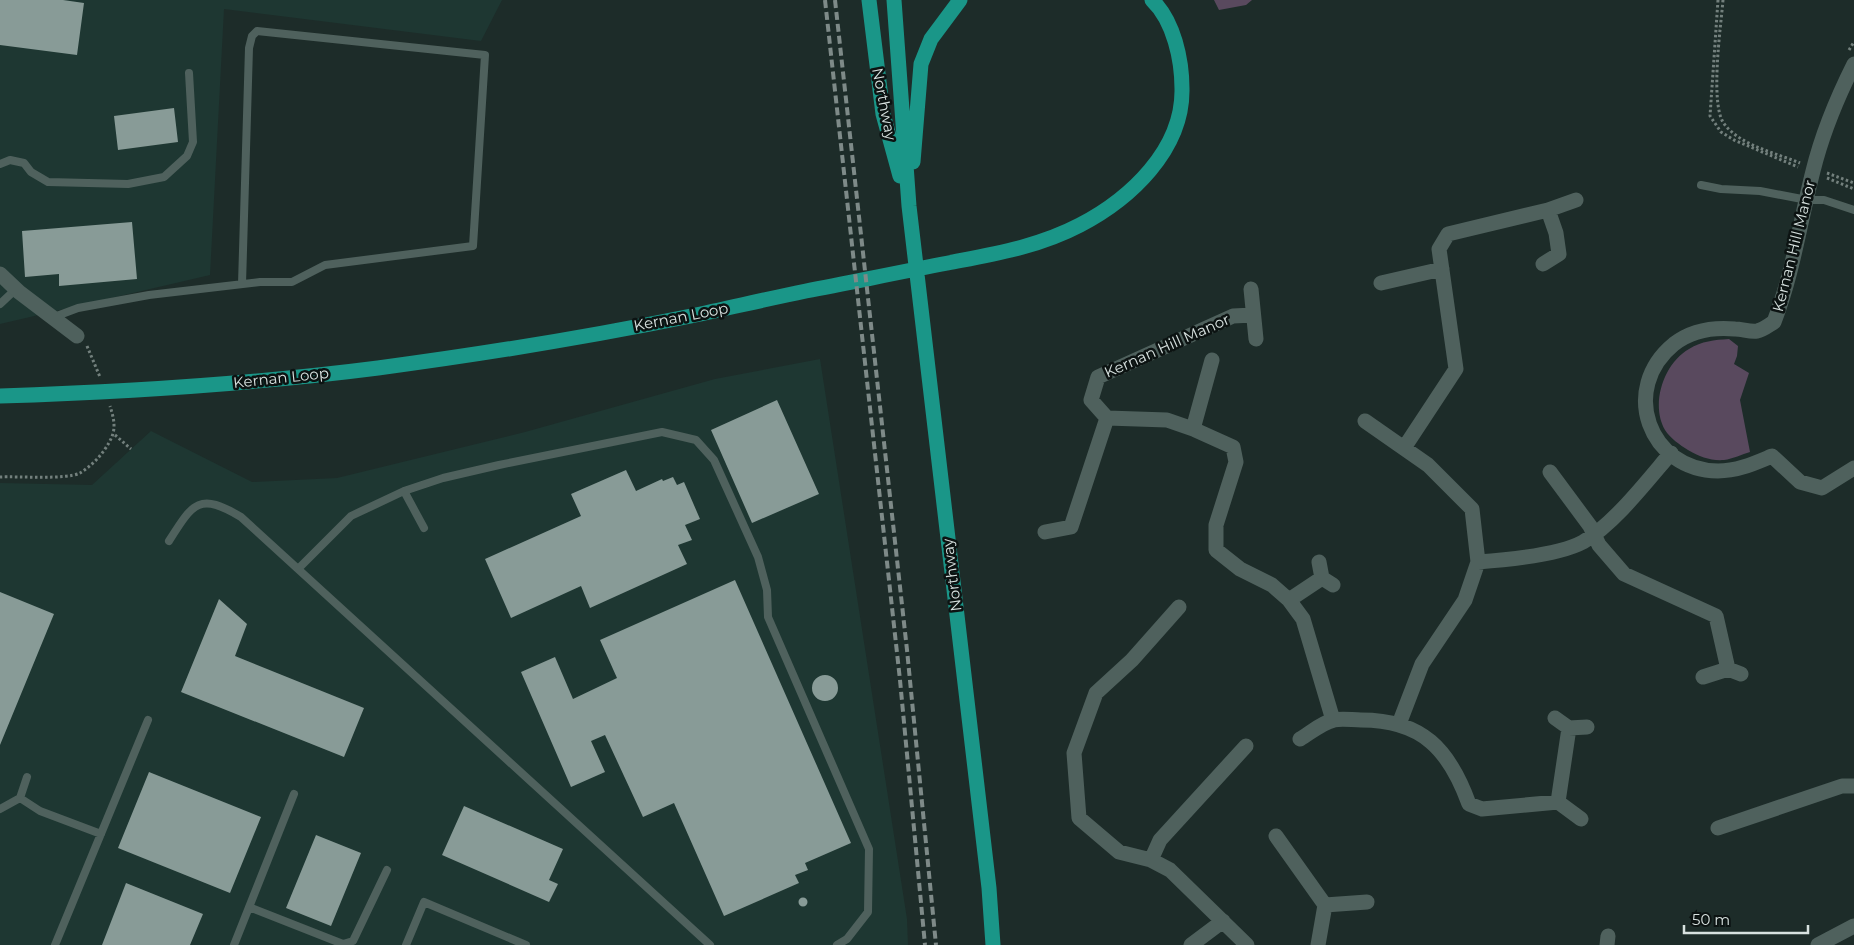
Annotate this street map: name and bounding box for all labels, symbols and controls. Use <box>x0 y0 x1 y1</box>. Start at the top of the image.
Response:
street label: Northway <box>868 66 901 143</box>
street label: Kernan Hill Manor <box>1768 178 1819 314</box>
street label: Kernan Loop <box>632 298 730 335</box>
street label: Kernan Hill Manor <box>1101 309 1232 382</box>
street label: Kernan Loop <box>232 363 330 392</box>
street label: Northway <box>937 537 965 613</box>
scale bar <box>1684 902 1808 934</box>
text: 50 m <box>1692 910 1730 929</box>

